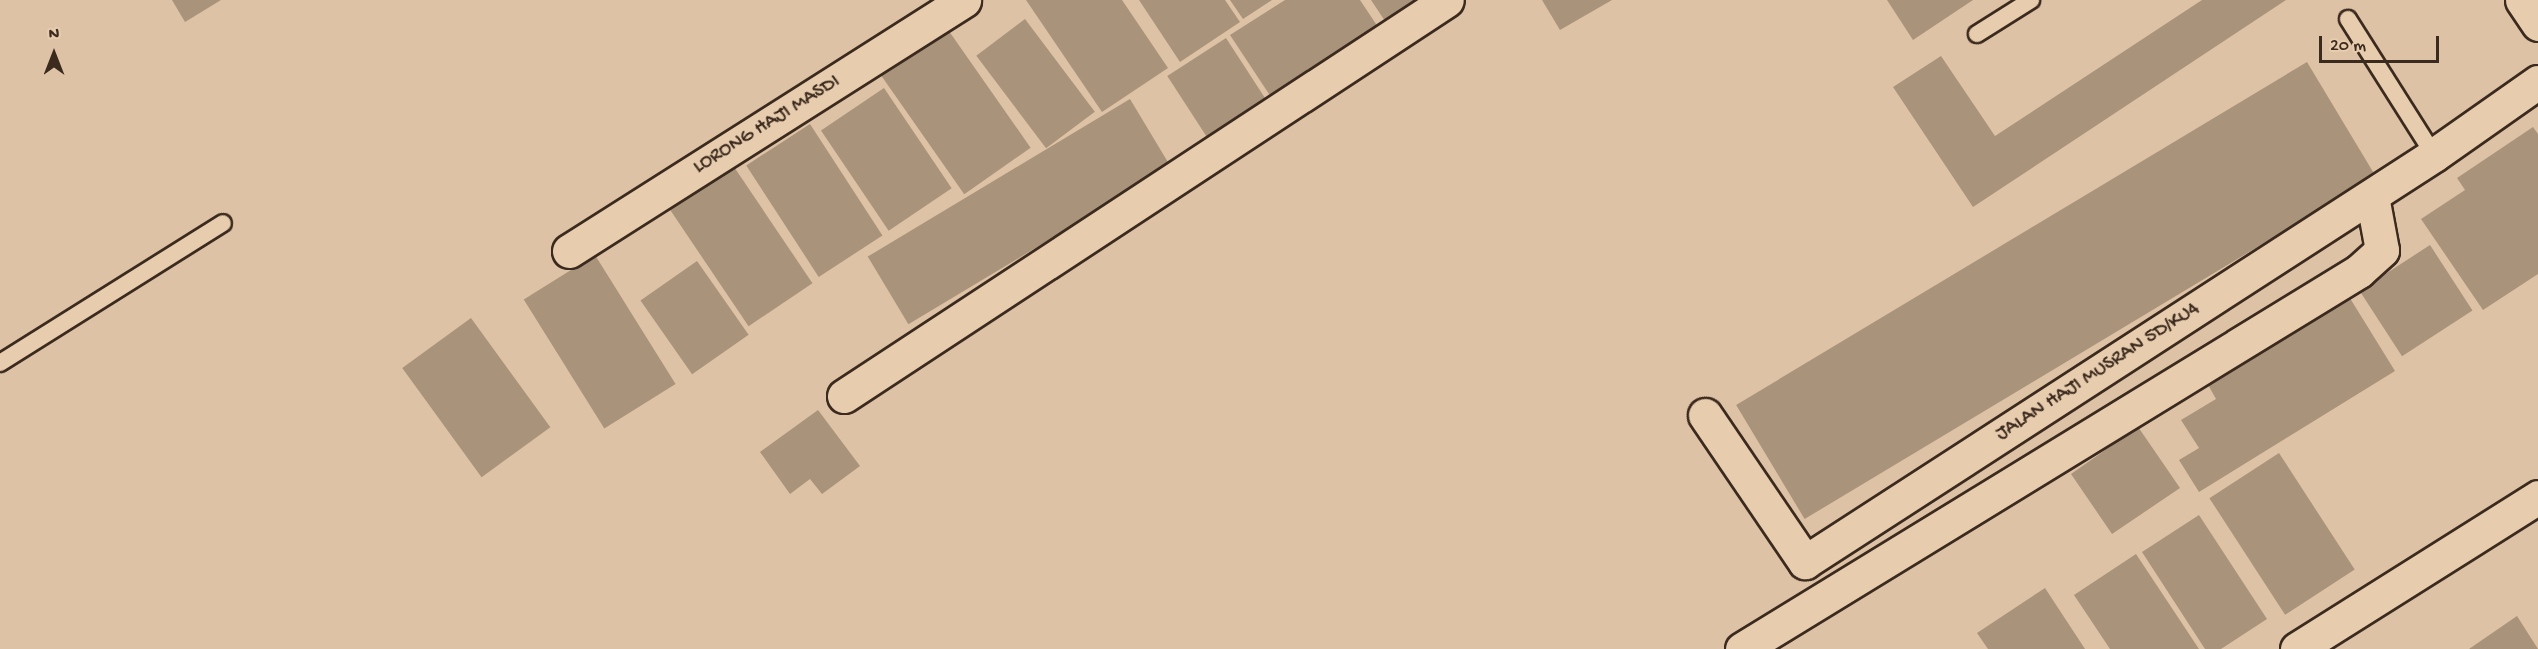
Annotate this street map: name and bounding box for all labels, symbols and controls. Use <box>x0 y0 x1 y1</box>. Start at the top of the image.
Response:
north arrow <box>24 24 84 84</box>
scale bar <box>2322 24 2442 62</box>
text: N <box>49 26 59 45</box>
text: 20 m <box>2330 36 2366 57</box>
street label: LORONG HAJI MASDI <box>689 70 845 180</box>
street label: JALAN HAJI MUSRAN 5D/KU4 <box>1992 297 2204 447</box>

